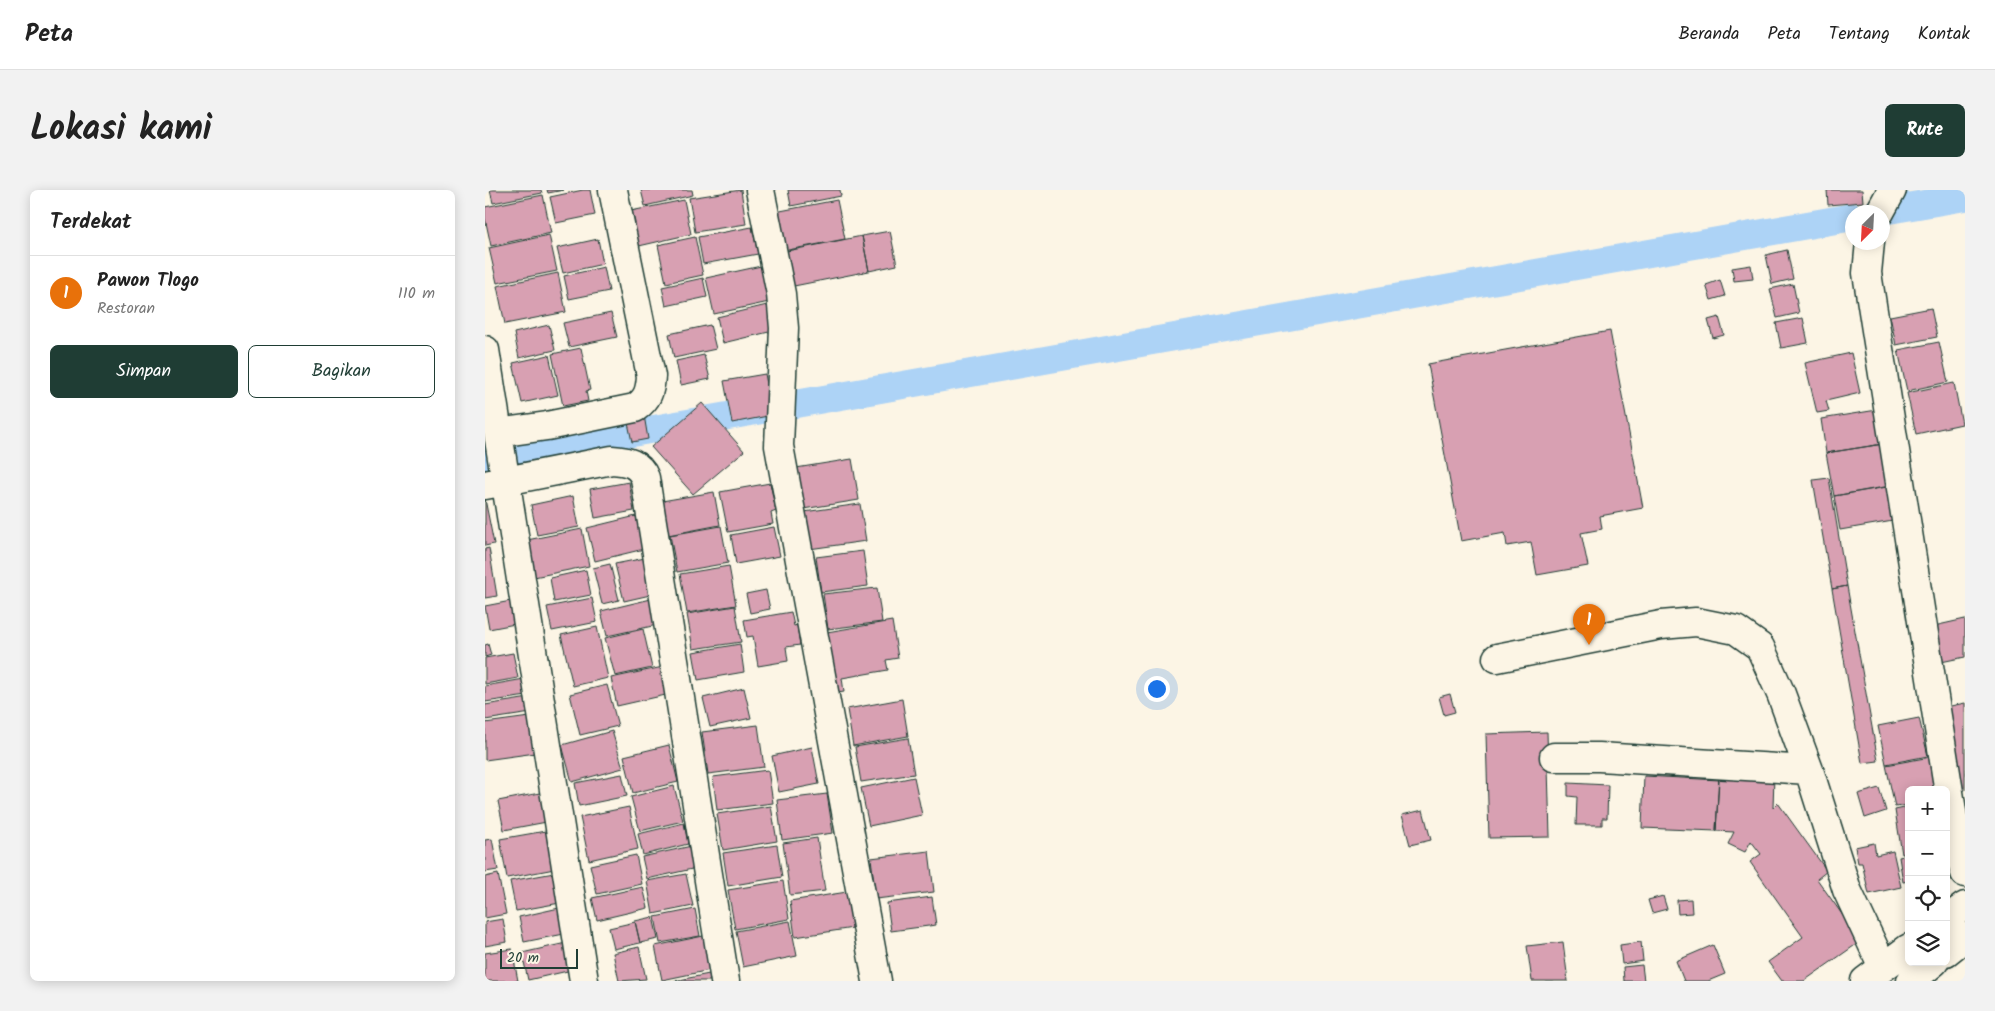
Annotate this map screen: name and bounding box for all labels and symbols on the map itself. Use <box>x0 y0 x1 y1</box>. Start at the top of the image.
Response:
north arrow <box>1845 205 1890 250</box>
pin: 1 <box>1573 604 1605 645</box>
your location <box>1144 676 1170 702</box>
scale bar <box>500 946 577 969</box>

